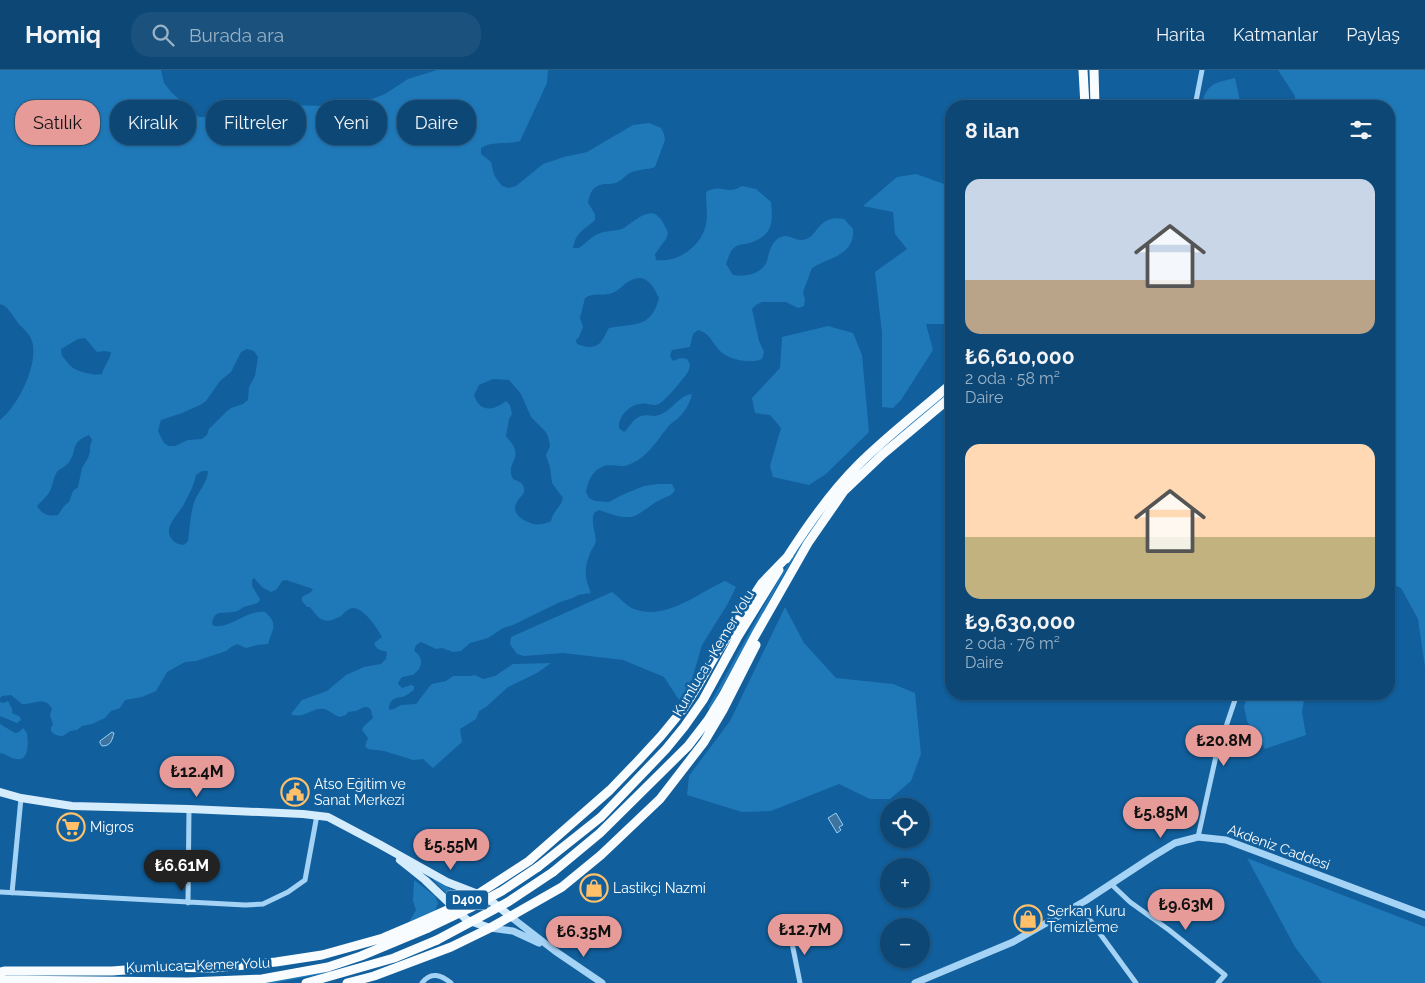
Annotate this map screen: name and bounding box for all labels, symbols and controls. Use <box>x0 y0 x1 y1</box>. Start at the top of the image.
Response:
search box <box>131 12 481 57</box>
text: Homiq <box>25 20 101 49</box>
icon: search <box>149 21 177 49</box>
text: Burada ara <box>189 24 284 46</box>
text: Harita <box>1156 24 1205 45</box>
text: Katmanlar <box>1233 24 1318 45</box>
text: Paylaş <box>1346 24 1400 45</box>
chip: Satılık <box>15 100 100 145</box>
chip: Kiralık <box>110 100 196 145</box>
chip: Filtreler <box>206 100 306 145</box>
chip: Yeni <box>316 100 387 145</box>
chip: Daire <box>397 100 476 145</box>
icon: filters <box>1347 116 1375 144</box>
text: 8 ilan <box>965 118 1019 143</box>
icon: home <box>1125 211 1215 301</box>
text: ₺6,610,000 <box>965 344 1075 369</box>
text: 2 oda · 58 m² <box>965 369 1060 388</box>
text: Daire <box>965 388 1003 407</box>
icon: home <box>1125 476 1215 566</box>
street label: Kumluca - Kemer Yolu <box>669 587 757 719</box>
text: ₺9,630,000 <box>965 609 1076 634</box>
text: 2 oda · 76 m² <box>965 634 1060 653</box>
text: Daire <box>965 653 1003 672</box>
pin: ₺20.8M <box>1183 724 1265 767</box>
text: ₺20.8M <box>1196 731 1252 750</box>
pin: ₺12.4M <box>156 756 238 798</box>
text: ₺12.4M <box>170 762 224 781</box>
place label: Atso Eğitim ve Sanat Merkezi <box>314 776 406 808</box>
public building icon: Atso Eğitim ve Sanat Merkezi <box>280 777 310 807</box>
pin: ₺5.85M <box>1120 796 1202 839</box>
map controls <box>880 798 930 968</box>
button: locate <box>880 798 930 848</box>
text: ₺5.85M <box>1134 803 1188 822</box>
supermarket icon: Migros <box>56 812 86 842</box>
place label: Migros <box>90 819 134 835</box>
street label: Akdeniz Caddesi <box>1226 821 1332 873</box>
pin: ₺5.55M <box>410 828 492 871</box>
text: ₺5.55M <box>424 835 478 854</box>
pin: ₺6.61M <box>141 850 223 892</box>
text: ₺6.61M <box>155 856 209 875</box>
button: + <box>880 858 930 908</box>
shop icon: Lastikçi Nazmi <box>579 873 609 903</box>
place label: Lastikçi Nazmi <box>613 880 706 896</box>
pin: ₺9.63M <box>1145 888 1227 931</box>
road number: D400 <box>446 890 488 910</box>
text: ₺9.63M <box>1159 895 1213 914</box>
place label: Serkan Kuru Temizleme <box>1047 903 1126 935</box>
shop icon: Serkan Kuru Temizleme <box>1013 904 1043 934</box>
pin: ₺12.7M <box>764 914 846 956</box>
pin: ₺6.35M <box>543 916 625 958</box>
button: − <box>880 918 930 968</box>
text: ₺12.7M <box>779 920 831 939</box>
text: ₺6.35M <box>557 922 611 941</box>
street label: Kumluca - Kemer Yolu <box>126 954 270 976</box>

